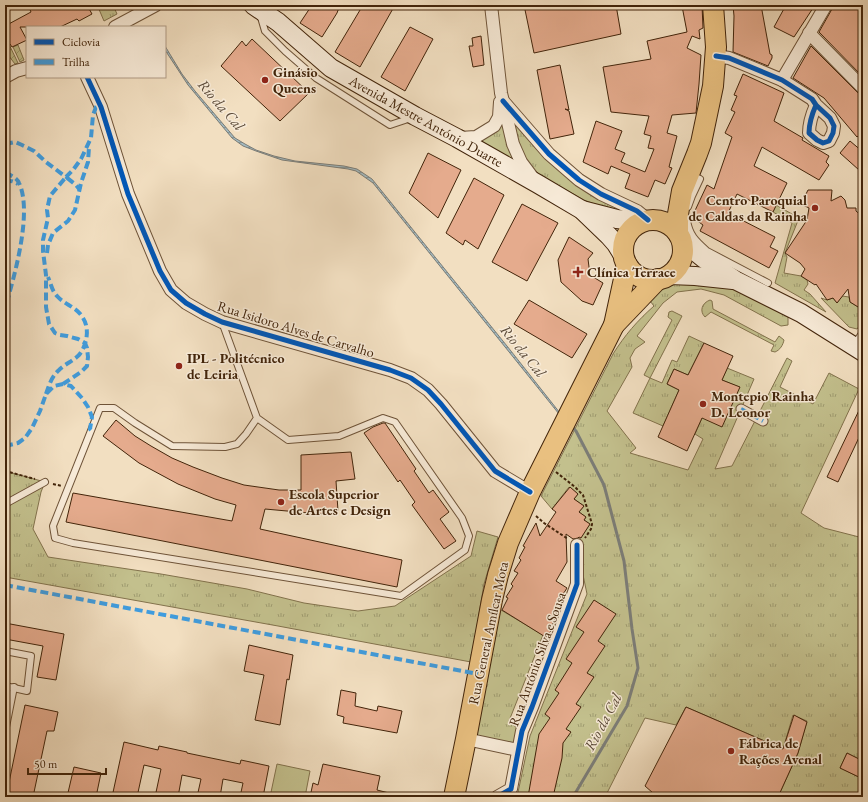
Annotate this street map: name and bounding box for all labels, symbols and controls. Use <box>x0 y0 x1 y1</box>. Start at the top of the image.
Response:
legend <box>26 26 166 78</box>
text: Ciclovia <box>62 34 100 50</box>
text: Trilha <box>62 54 90 70</box>
place label: Ginásio Queens <box>273 63 317 97</box>
street label: Avenida Mestre António Duarte <box>345 71 506 171</box>
water label: Rio da Cal <box>194 75 249 135</box>
marker: Ginásio Queens <box>260 75 270 85</box>
place label: Centro Paroquial de Caldas da Rainha <box>688 191 808 225</box>
marker: Centro Paroquial de Caldas da Rainha <box>810 203 820 213</box>
place label: Clínica Terrace <box>587 263 676 281</box>
marker: Clínica Terrace <box>572 266 584 278</box>
street label: Rua Isidoro Alves de Carvalho <box>215 297 377 361</box>
water label: Rio da Cal <box>496 321 551 381</box>
place label: IPL - Politécnico de Leiria <box>187 349 284 383</box>
marker: IPL - Politécnico de Leiria <box>174 361 184 371</box>
place label: Montepio Rainha D. Leonor <box>711 387 815 421</box>
marker: Montepio Rainha D. Leonor <box>698 399 708 409</box>
place label: Escola Superior de Artes e Design <box>289 485 391 519</box>
marker: Escola Superior de Artes e Design <box>276 497 286 507</box>
street label: Rua General Amílcar Mota <box>464 559 512 706</box>
street label: Rua António Silva e Sousa <box>504 589 570 729</box>
water label: Rio da Cal <box>580 689 626 754</box>
place label: Fábrica de Rações Avenal <box>739 734 822 768</box>
marker: Fábrica de Rações Avenal <box>726 746 736 756</box>
scale bar <box>28 750 106 776</box>
text: 50 m <box>34 756 58 772</box>

